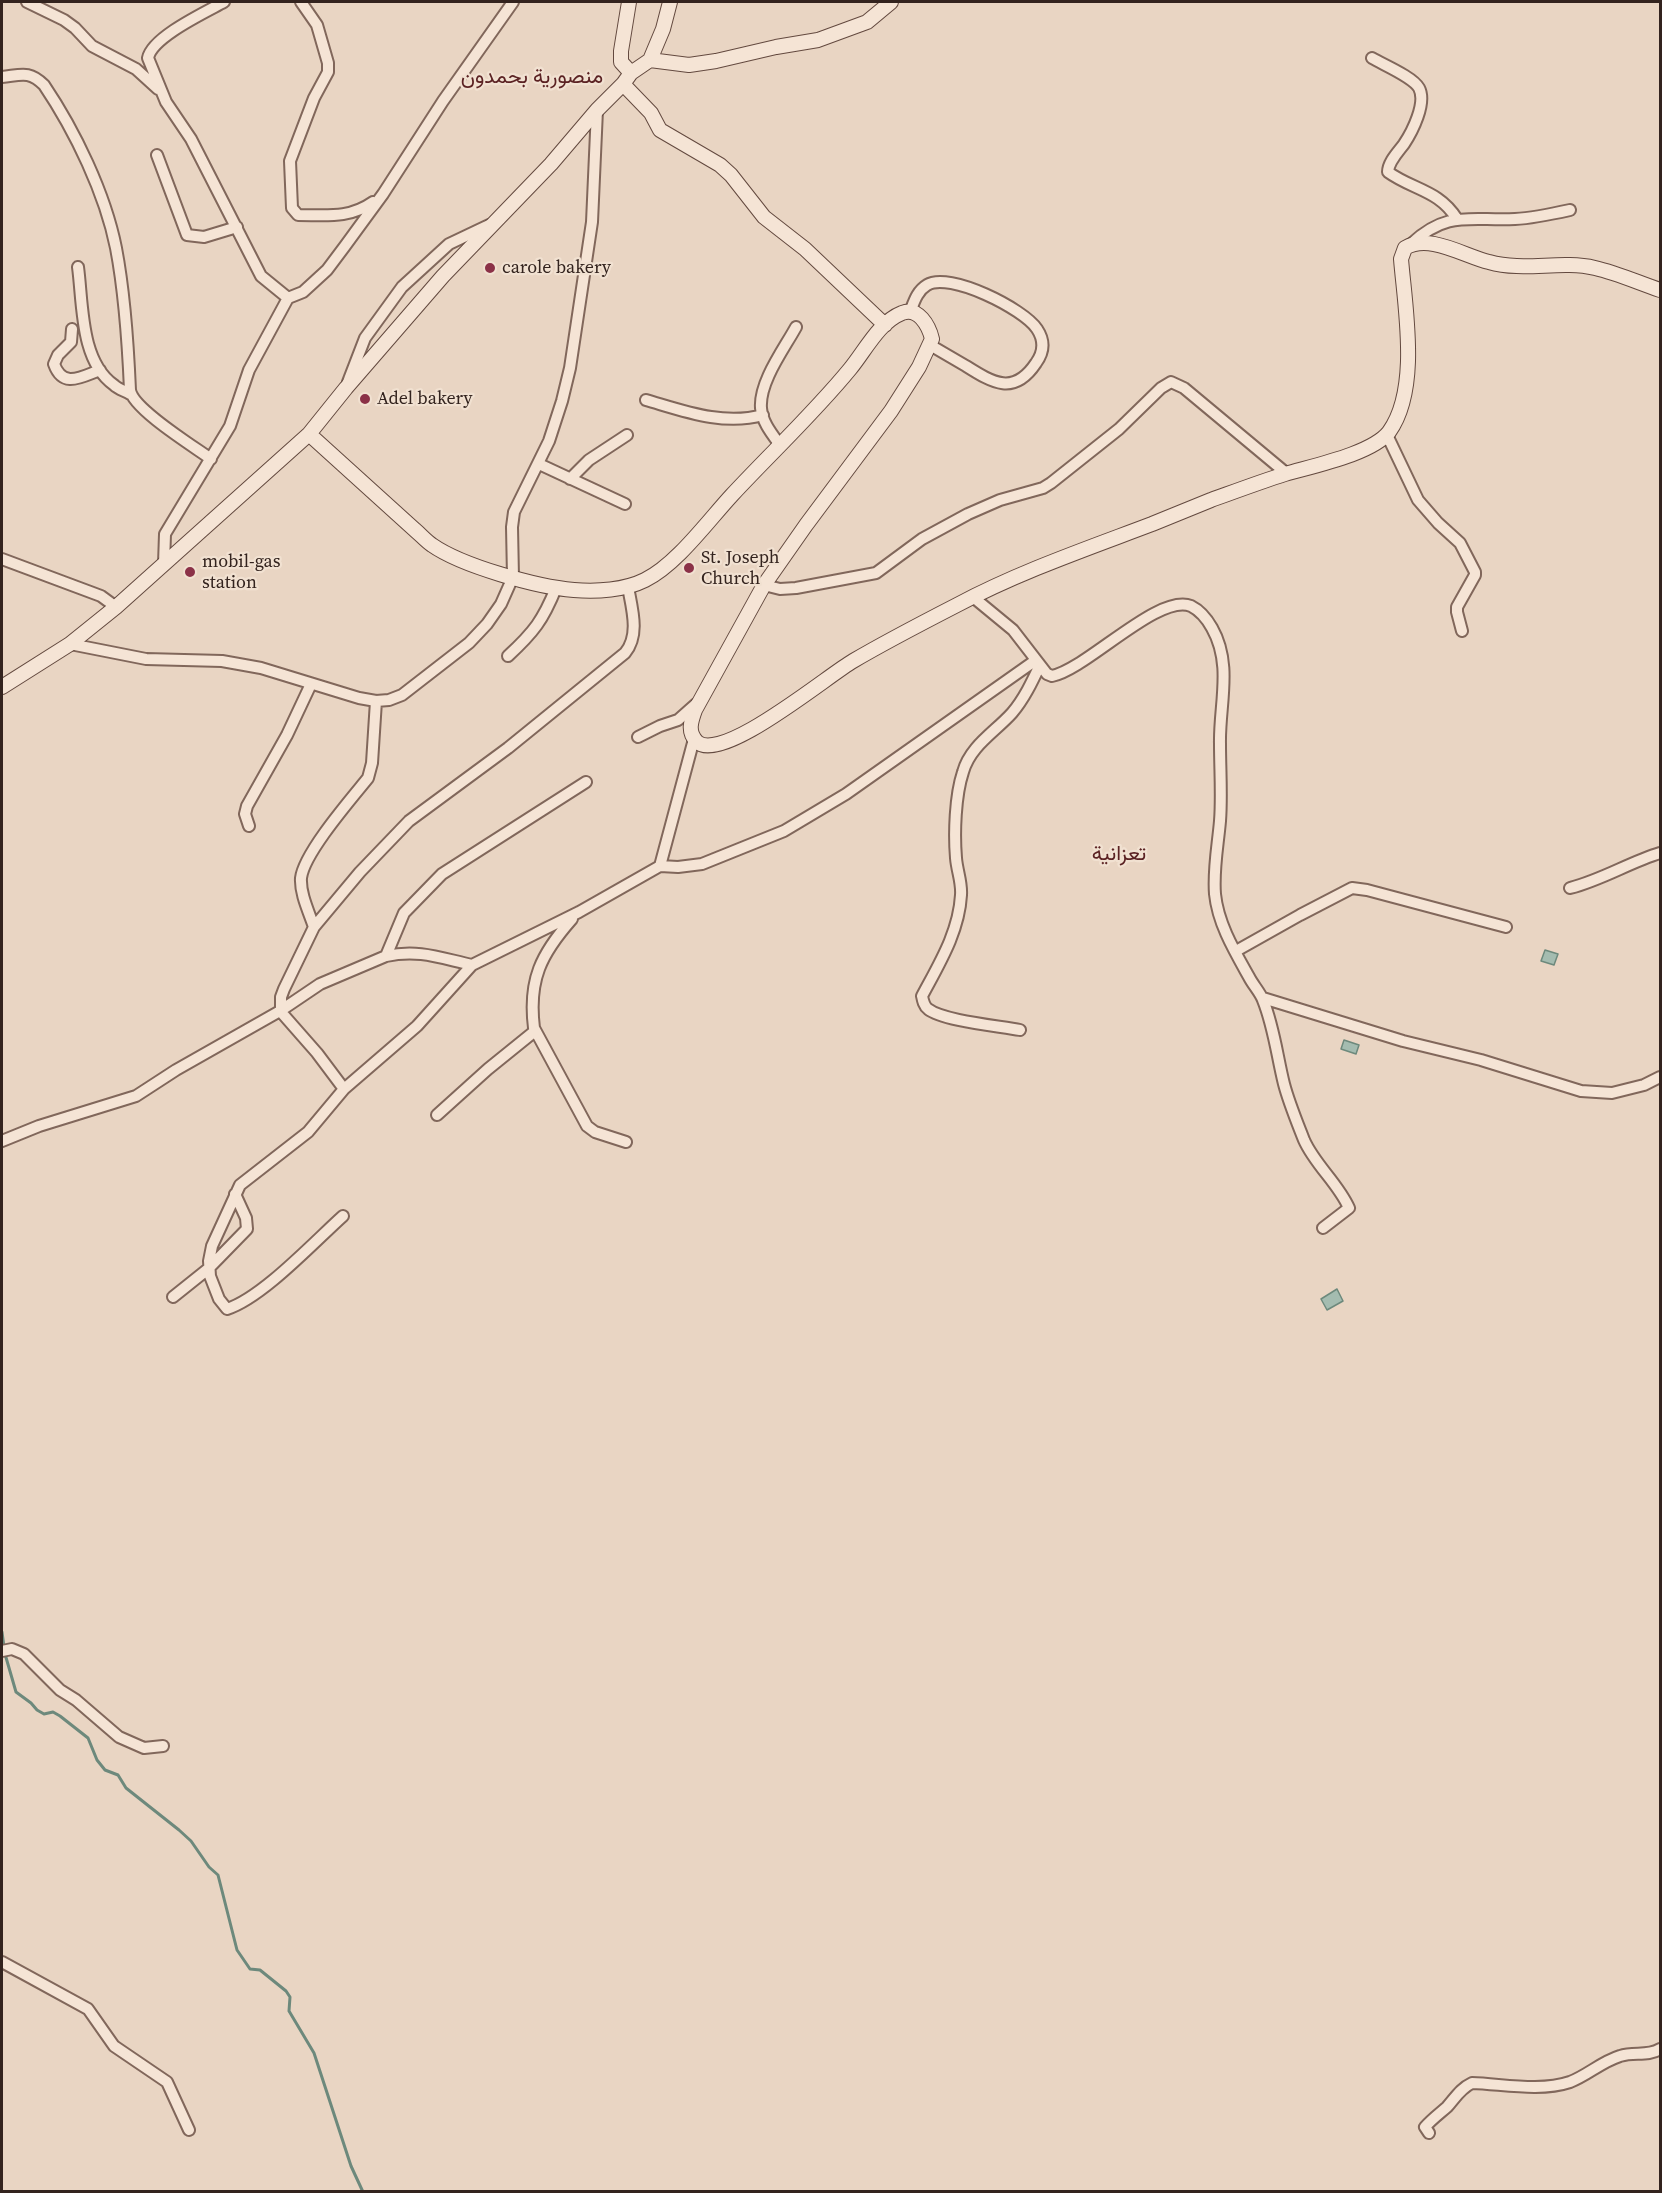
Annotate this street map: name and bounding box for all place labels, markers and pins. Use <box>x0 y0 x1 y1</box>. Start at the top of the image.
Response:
place label: carole bakery <box>502 257 611 279</box>
marker: carole bakery <box>483 261 497 275</box>
place label: Adel bakery <box>377 388 473 410</box>
marker: Adel bakery <box>358 392 372 406</box>
place label: St. Joseph Church <box>701 547 780 590</box>
place label: mobil-gas station <box>202 551 281 594</box>
marker: St. Joseph Church <box>682 561 696 575</box>
marker: mobil-gas station <box>183 565 197 579</box>

